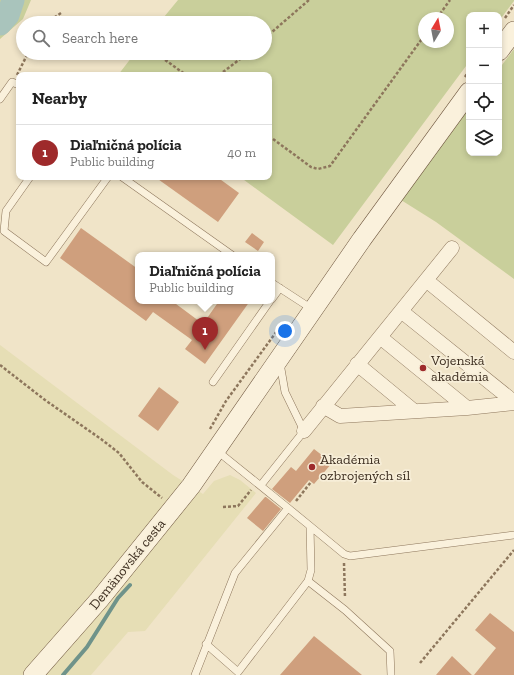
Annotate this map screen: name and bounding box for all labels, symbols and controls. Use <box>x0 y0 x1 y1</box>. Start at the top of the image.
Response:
north arrow <box>418 12 454 48</box>
map controls <box>466 12 502 156</box>
button: + <box>466 12 502 48</box>
search box <box>16 16 272 60</box>
icon: search <box>30 27 52 49</box>
text: Search here <box>62 29 138 47</box>
button: − <box>466 48 502 84</box>
button: locate <box>466 84 502 120</box>
text: Nearby <box>32 88 87 108</box>
button: layers <box>466 120 502 156</box>
text: Diaľničná polícia <box>70 136 182 154</box>
text: 1 <box>42 145 48 160</box>
text: 40 m <box>227 145 256 160</box>
text: Public building <box>70 154 154 169</box>
popup <box>135 252 275 304</box>
text: Diaľničná polícia <box>149 262 261 280</box>
text: Public building <box>149 280 234 295</box>
pin: 1 <box>192 317 218 350</box>
your location <box>275 321 295 341</box>
place label: Vojenská akadémia <box>430 352 489 385</box>
marker: Vojenská akadémia <box>418 363 428 373</box>
place label: Akadémia ozbrojených síl <box>320 451 410 484</box>
marker: Akadémia ozbrojených síl <box>307 462 317 472</box>
street label: Demänovská cesta <box>86 515 169 613</box>

